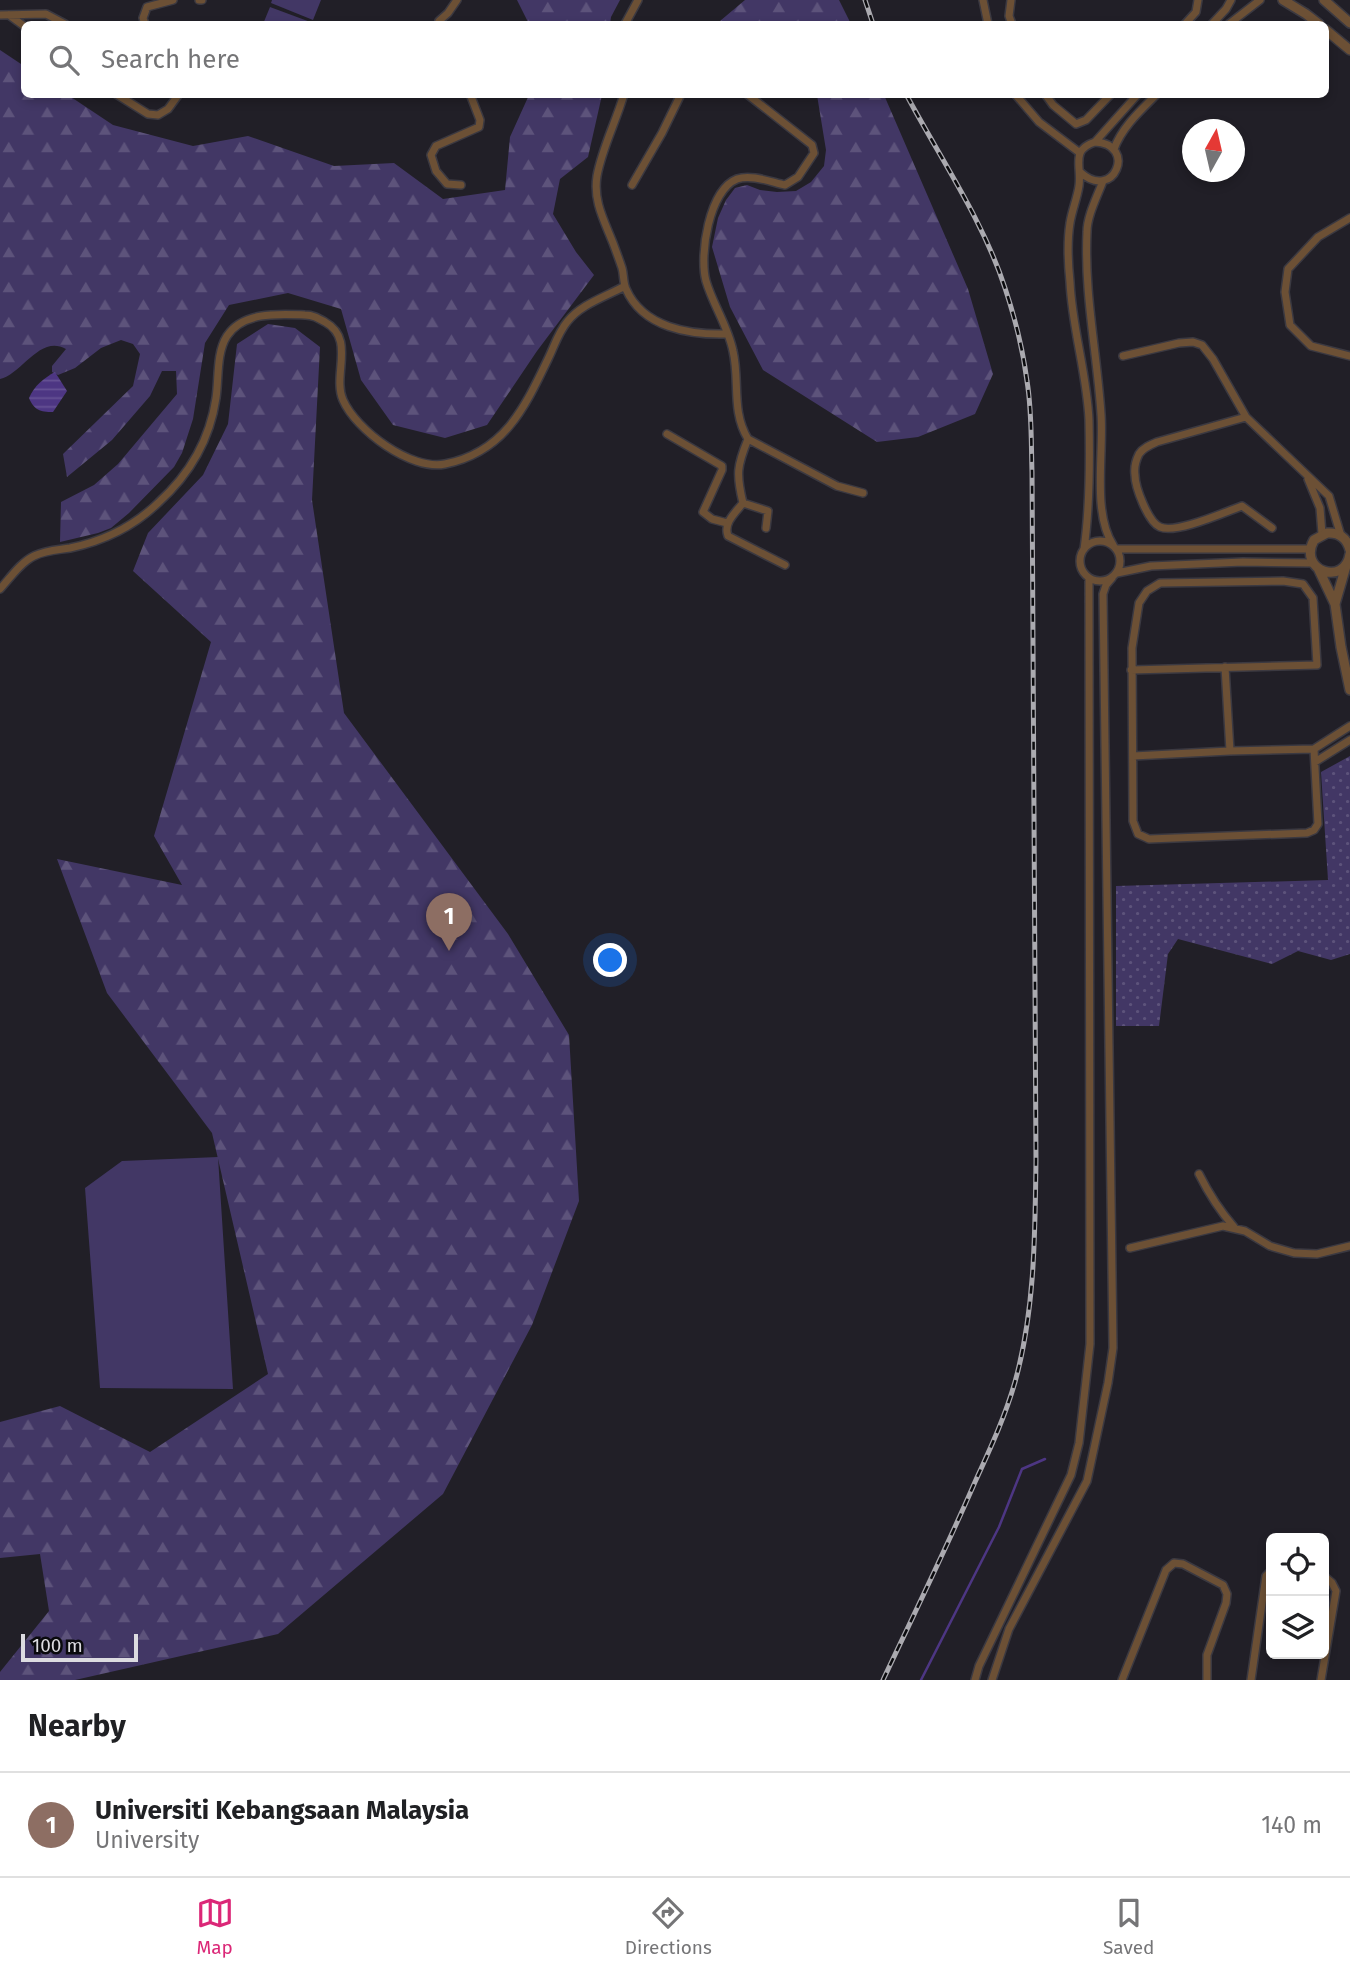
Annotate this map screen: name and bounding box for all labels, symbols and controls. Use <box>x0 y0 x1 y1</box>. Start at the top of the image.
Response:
search box <box>21 21 1329 98</box>
icon: search <box>45 41 83 79</box>
text: Search here <box>101 44 240 75</box>
north arrow <box>1182 119 1245 182</box>
pin: 1 <box>426 893 472 951</box>
your location <box>593 943 627 977</box>
map controls <box>1266 1533 1329 1659</box>
button: locate <box>1266 1533 1329 1596</box>
button: layers <box>1266 1596 1329 1659</box>
scale bar <box>21 1631 138 1663</box>
text: 100 m <box>32 1634 83 1657</box>
text: Nearby <box>28 1708 126 1744</box>
text: Universiti Kebangsaan Malaysia <box>95 1795 469 1826</box>
text: 1 <box>46 1811 56 1839</box>
text: 140 m <box>1261 1811 1322 1839</box>
text: University <box>95 1826 199 1854</box>
tab: Map <box>196 1894 234 1959</box>
tab: Directions <box>625 1894 712 1959</box>
tab: Saved <box>1103 1894 1154 1959</box>

